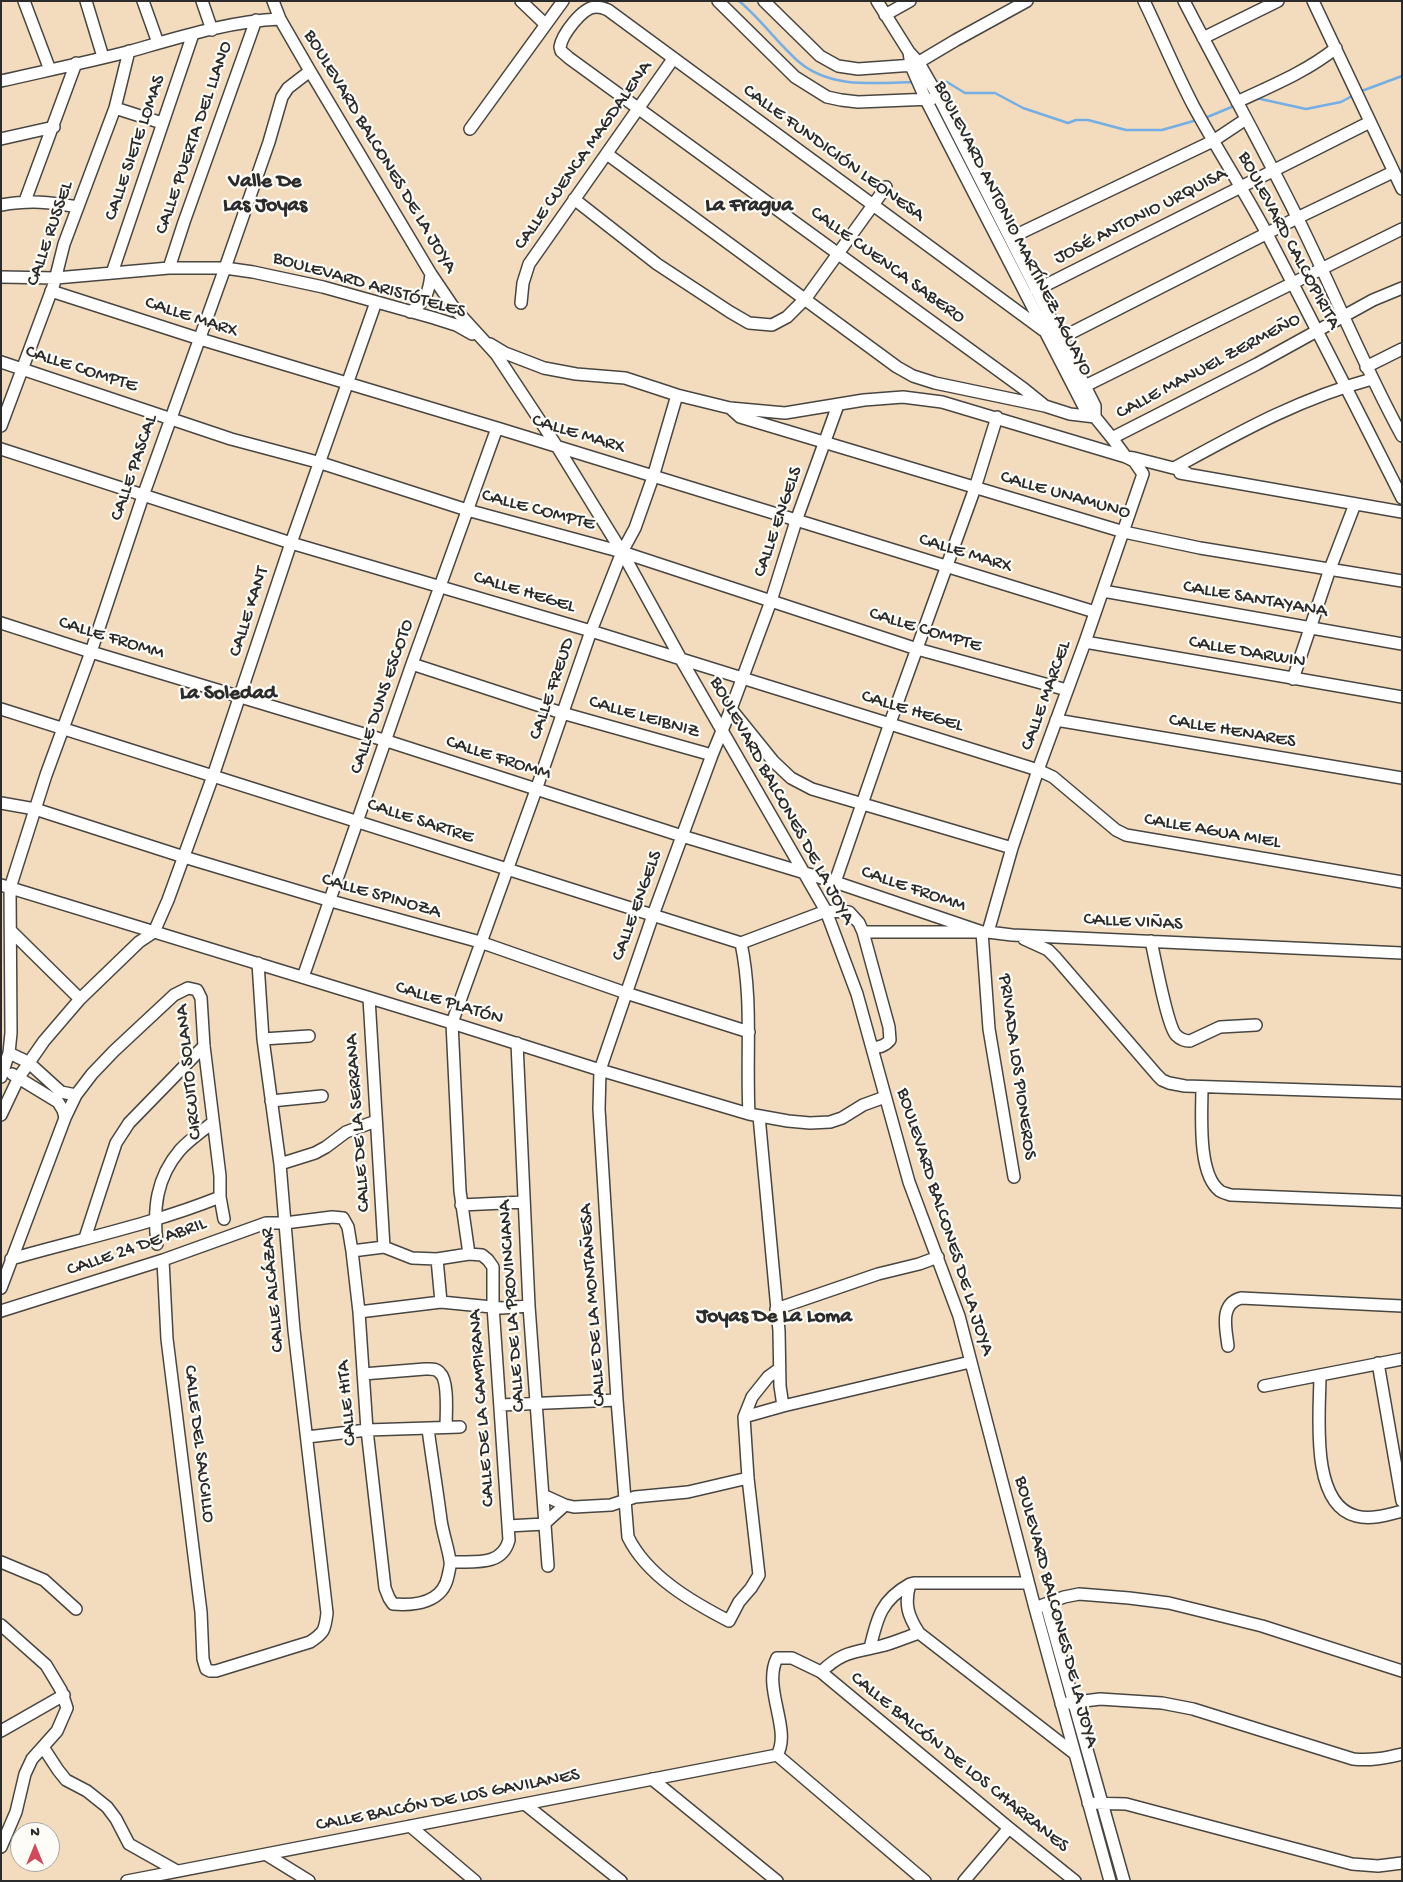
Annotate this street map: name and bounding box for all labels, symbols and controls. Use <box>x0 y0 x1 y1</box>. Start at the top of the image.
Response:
street label: BOULEVARD BALCONES DE LA JOYA <box>297 26 461 278</box>
street label: CALLE PUERTA DEL LLANO <box>151 38 239 238</box>
street label: CALLE CUENCA MAGDALENA <box>510 57 658 255</box>
street label: CALLE SIETE LOMAS <box>100 72 172 224</box>
street label: BOULEVARD ANTONIO MARTÍNEZ AGUAYO <box>927 78 1097 380</box>
street label: CALLE FUNDICIÓN LEONESA <box>738 80 928 228</box>
street label: BOULEVARD CALCOPIRITA <box>1232 148 1344 334</box>
street label: JOSÉ ANTONIO URQUISA <box>1051 163 1231 271</box>
district label: Valle De Las Joyas <box>223 170 307 220</box>
street label: CALLE RUSSEL <box>22 179 80 289</box>
district label: La Fragua <box>705 194 793 220</box>
street label: CALLE CUENCA SABERO <box>805 202 969 330</box>
street label: BOULEVARD ARISTÓTELES <box>270 248 468 324</box>
street label: CALLE MARX <box>142 292 240 344</box>
street label: CALLE MANUEL ZERMEÑO <box>1113 309 1305 425</box>
street label: CALLE COMPTE <box>22 341 140 399</box>
street label: CALLE MARX <box>529 410 627 460</box>
street label: CALLE PASCAL <box>106 412 164 524</box>
street label: CALLE ENGELS <box>749 464 809 580</box>
street label: CALLE UNAMUNO <box>997 467 1133 525</box>
street label: CALLE COMPTE <box>479 485 597 537</box>
street label: CALLE MARX <box>916 529 1014 579</box>
street label: CALLE KANT <box>225 564 275 660</box>
street label: CALLE HEGEL <box>470 567 578 619</box>
street label: CALLE SANTAYANA <box>1181 576 1329 624</box>
street label: CALLE COMPTE <box>866 603 984 659</box>
street label: CALLE FROMM <box>55 612 167 666</box>
street label: CALLE DUNS ESCOTO <box>346 617 420 777</box>
street label: CALLE DARWIN <box>1187 631 1307 675</box>
street label: CALLE FREUD <box>525 635 581 743</box>
street label: CALLE MARCEL <box>1017 638 1077 754</box>
street label: BOULEVARD BALCONES DE LA JOYA <box>703 673 859 929</box>
district label: La Soledad <box>180 682 276 708</box>
street label: CALLE HEGEL <box>858 686 966 738</box>
street label: CALLE LEIBNIZ <box>586 691 702 745</box>
street label: CALLE HENARES <box>1167 710 1297 754</box>
street label: CALLE FROMM <box>443 731 553 787</box>
street label: CALLE SARTRE <box>364 794 476 850</box>
street label: CALLE AGUA MIEL <box>1142 809 1282 855</box>
street label: CALLE ENGELS <box>608 848 668 964</box>
street label: CALLE FROMM <box>858 861 968 919</box>
street label: CALLE SPINOZA <box>319 869 443 925</box>
street label: CALLE VIÑAS <box>1083 909 1183 937</box>
street label: PRIVADA LOS PIONEROS <box>992 973 1040 1161</box>
street label: CALLE PLATÓN <box>392 977 506 1031</box>
street label: CIRCUITO SOLANA <box>172 1003 208 1141</box>
street label: CALLE DE LA SERRANA <box>341 1033 377 1213</box>
street label: BOULEVARD BALCONES DE LA JOYA <box>890 1086 998 1358</box>
street label: CALLE DE LA PROVINCIANA <box>494 1199 532 1413</box>
street label: CALLE DE LA MONTAÑESA <box>576 1203 612 1407</box>
street label: CALLE 24 DE ABRIL <box>64 1214 210 1282</box>
street label: CALLE ALCÁZAR <box>257 1227 291 1353</box>
district label: Joyas De La Loma <box>696 1305 852 1331</box>
street label: CALLE DE LA CAMPIRANA <box>465 1309 501 1507</box>
street label: CALLE HITA <box>333 1359 363 1447</box>
street label: CALLE DEL SAUCILLO <box>177 1364 219 1524</box>
street label: BOULEVARD BALCONES DE LA JOYA <box>1008 1474 1102 1750</box>
street label: CALLE BALCÓN DE LOS CHARRANES <box>845 1668 1073 1858</box>
street label: CALLE BALCÓN DE LOS GAVILANES <box>314 1764 582 1838</box>
north arrow <box>10 1822 60 1872</box>
text: N <box>30 1824 40 1841</box>

